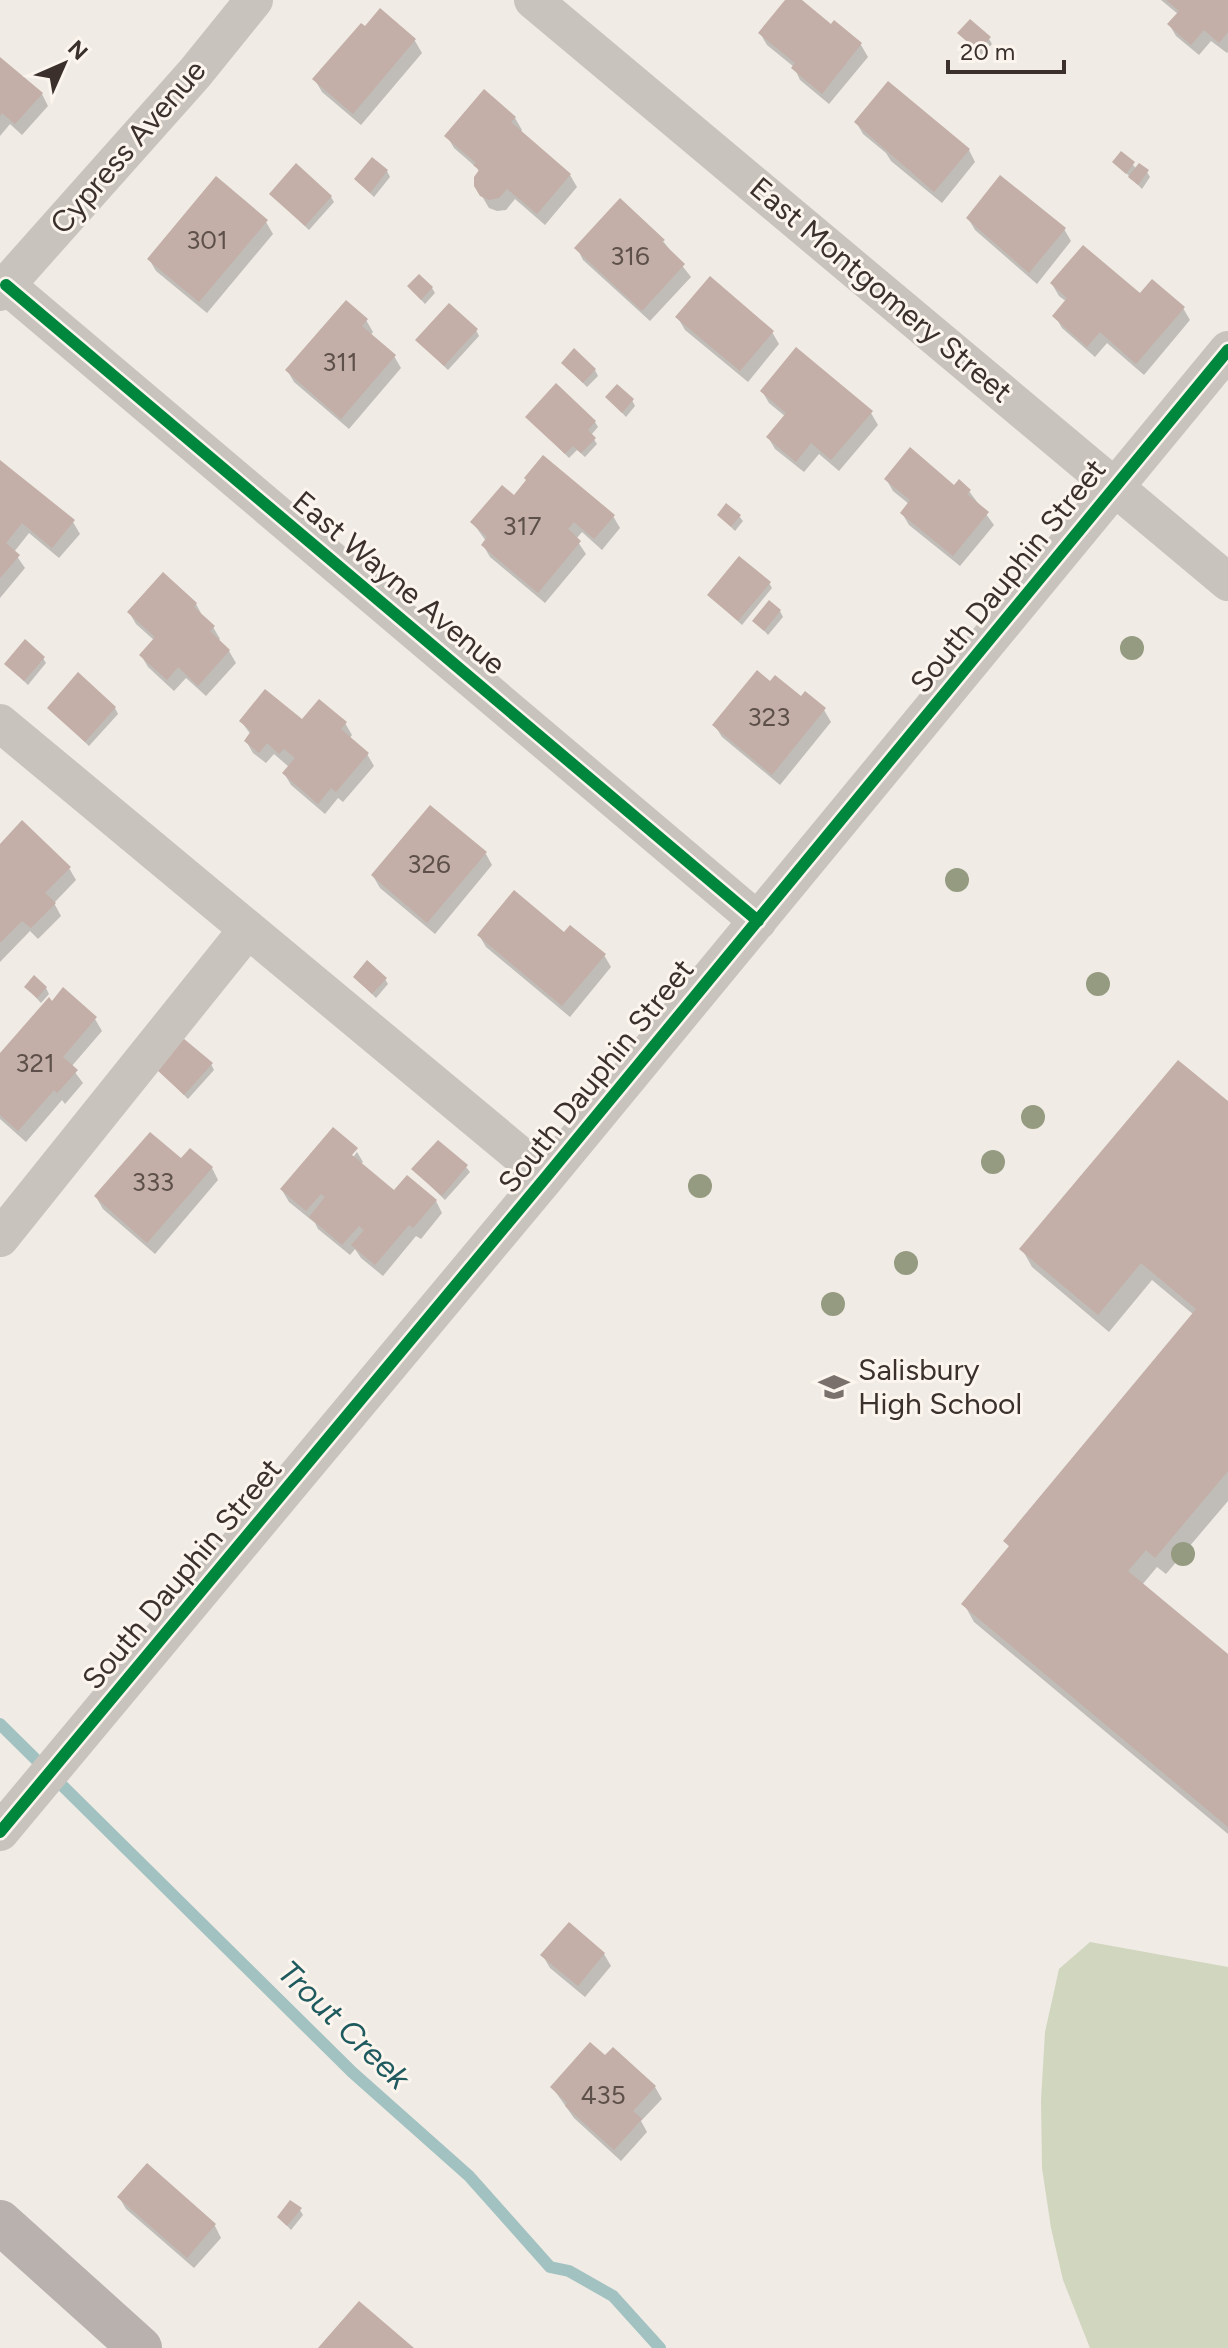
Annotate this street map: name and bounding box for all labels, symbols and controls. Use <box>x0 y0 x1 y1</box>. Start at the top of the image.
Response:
north arrow <box>24 24 104 104</box>
scale bar <box>948 24 1064 74</box>
text: N <box>62 35 93 66</box>
text: 20 m <box>960 37 1015 66</box>
street label: Cypress Avenue <box>42 52 213 241</box>
street label: East Montgomery Street <box>743 169 1020 410</box>
house number: 301 <box>186 224 228 256</box>
house number: 316 <box>610 240 650 272</box>
house number: 311 <box>322 346 358 378</box>
street label: South Dauphin Street <box>902 451 1113 700</box>
street label: East Wayne Avenue <box>285 483 513 682</box>
house number: 317 <box>503 510 541 542</box>
house number: 323 <box>748 701 790 733</box>
house number: 326 <box>407 848 451 880</box>
street label: South Dauphin Street <box>490 951 701 1200</box>
house number: 321 <box>15 1047 55 1079</box>
house number: 333 <box>132 1166 174 1198</box>
place label: Salisbury High School <box>858 1351 1022 1422</box>
school or university icon: Salisbury High School <box>817 1370 851 1404</box>
street label: South Dauphin Street <box>74 1451 289 1697</box>
water label: Trout Creek <box>270 1953 419 2098</box>
house number: 435 <box>580 2079 626 2111</box>

